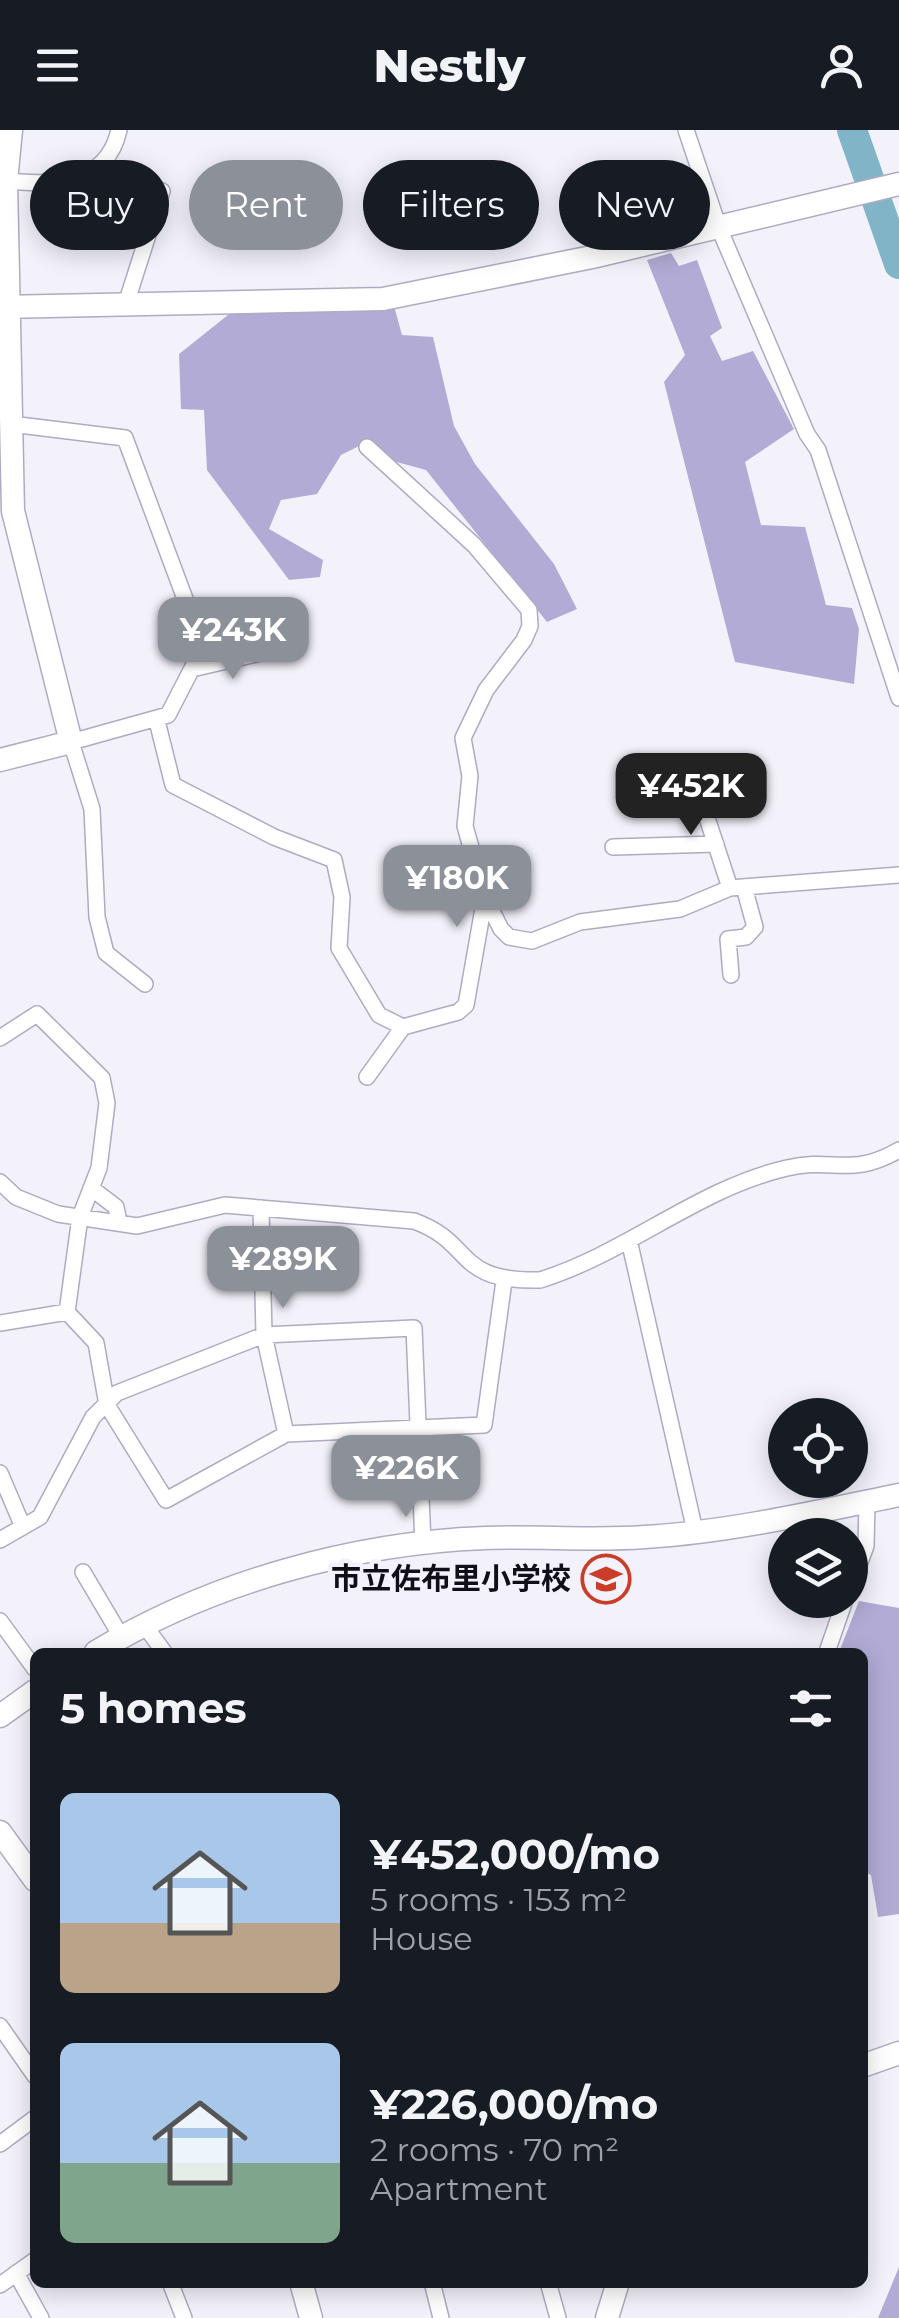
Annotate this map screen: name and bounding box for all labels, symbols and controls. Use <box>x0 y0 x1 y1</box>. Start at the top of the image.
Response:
icon: menu <box>30 38 85 93</box>
text: Nestly <box>374 38 525 93</box>
icon: person <box>814 38 869 93</box>
chip: Buy <box>30 160 169 250</box>
chip: Rent <box>189 160 343 250</box>
chip: Filters <box>363 160 539 250</box>
chip: New <box>559 160 710 250</box>
pin: ¥243K <box>163 597 303 682</box>
text: ¥243K <box>180 610 286 649</box>
pin: ¥452K <box>621 753 761 838</box>
text: ¥452K <box>638 766 744 805</box>
pin: ¥180K <box>387 845 527 930</box>
text: ¥180K <box>405 858 509 897</box>
pin: ¥289K <box>213 1226 353 1311</box>
text: ¥289K <box>229 1239 337 1278</box>
map controls <box>768 1398 868 1618</box>
button: locate <box>768 1398 868 1498</box>
pin: ¥226K <box>336 1435 476 1520</box>
text: ¥226K <box>353 1448 459 1487</box>
button: layers <box>768 1518 868 1618</box>
school or university icon: 市立佐布里小学校 <box>580 1553 632 1605</box>
place label: 市立佐布里小学校 <box>331 1560 571 1597</box>
icon: filters <box>783 1681 838 1736</box>
text: 5 homes <box>60 1682 247 1734</box>
text: ¥452,000/mo <box>370 1828 660 1880</box>
icon: home <box>140 1833 260 1953</box>
text: 5 rooms · 153 m² <box>370 1880 627 1919</box>
text: House <box>370 1919 473 1958</box>
text: ¥226,000/mo <box>370 2078 658 2130</box>
icon: home <box>140 2083 260 2203</box>
text: 2 rooms · 70 m² <box>370 2130 619 2169</box>
text: Apartment <box>370 2169 548 2208</box>

